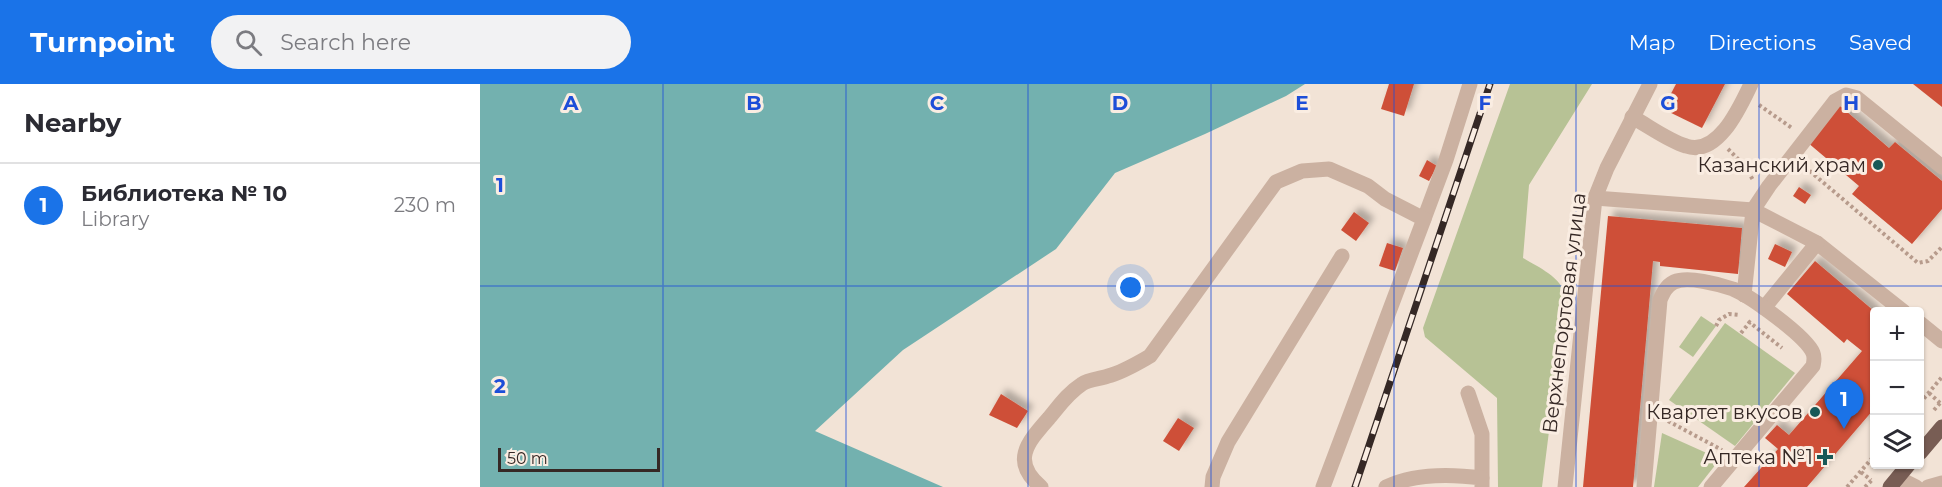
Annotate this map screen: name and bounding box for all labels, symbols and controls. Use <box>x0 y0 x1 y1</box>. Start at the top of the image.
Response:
search box <box>211 15 631 69</box>
text: Turnpoint <box>30 25 175 59</box>
icon: search <box>232 26 265 59</box>
text: Search here <box>280 29 411 56</box>
text: Map <box>1629 30 1675 55</box>
text: Directions <box>1708 30 1816 55</box>
text: Saved <box>1849 30 1912 55</box>
text: A <box>562 91 579 115</box>
text: B <box>746 91 762 115</box>
text: C <box>930 91 945 115</box>
text: D <box>1112 91 1128 115</box>
text: E <box>1295 91 1309 115</box>
text: F <box>1479 91 1492 115</box>
text: G <box>1660 91 1676 115</box>
text: H <box>1843 91 1859 115</box>
text: Nearby <box>24 107 121 139</box>
place label: Казанский храм <box>1698 153 1866 177</box>
marker: Казанский храм <box>1871 158 1885 172</box>
text: 1 <box>496 173 504 197</box>
text: Библиотека № 10 <box>81 180 287 207</box>
street label: Верхнепортовая улица <box>1537 191 1591 435</box>
text: 1 <box>40 193 47 217</box>
text: 230 m <box>394 193 456 217</box>
text: Library <box>81 207 149 231</box>
your location <box>1116 273 1145 302</box>
map controls <box>1870 307 1924 469</box>
button: + <box>1870 307 1924 361</box>
button: − <box>1870 361 1924 415</box>
text: 2 <box>494 374 506 398</box>
pin: 1 <box>1824 380 1864 429</box>
place label: Квартет вкусов <box>1646 400 1803 424</box>
marker: Квартет вкусов <box>1808 405 1822 419</box>
button: layers <box>1870 415 1924 469</box>
scale bar <box>498 445 660 472</box>
place label: Аптека №1 <box>1703 445 1813 469</box>
text: 50 m <box>507 449 548 468</box>
marker: Аптека №1 <box>1818 450 1832 464</box>

